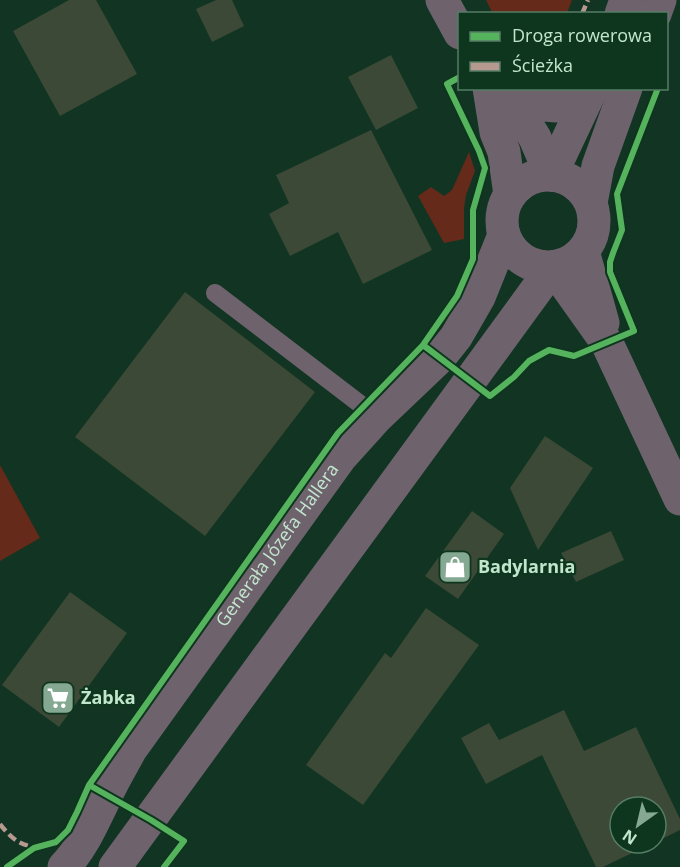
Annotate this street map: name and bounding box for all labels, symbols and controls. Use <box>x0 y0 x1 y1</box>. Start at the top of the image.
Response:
legend <box>458 12 668 90</box>
text: Droga rowerowa <box>512 23 652 47</box>
text: Ścieżka <box>512 53 573 77</box>
street label: Generała Józefa Hallera <box>210 458 343 631</box>
shop icon: Badylarnia <box>437 549 473 585</box>
place label: Badylarnia <box>478 554 575 578</box>
supermarket icon: Żabka <box>40 680 76 716</box>
place label: Żabka <box>81 685 136 709</box>
north arrow <box>608 795 668 855</box>
text: N <box>618 825 641 850</box>

